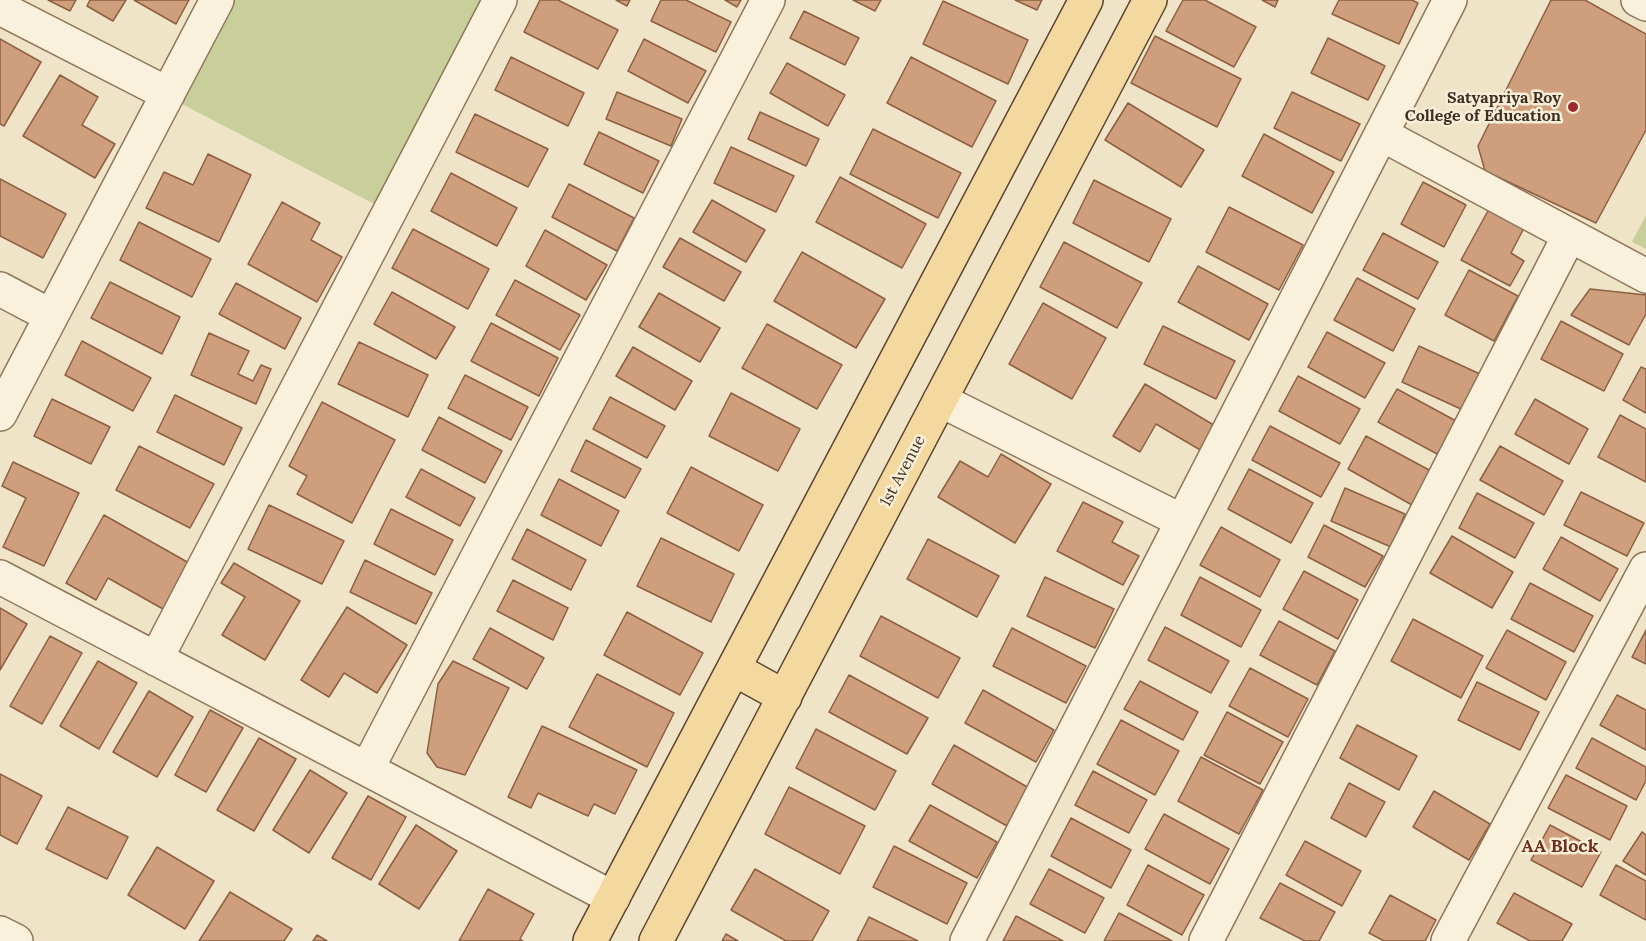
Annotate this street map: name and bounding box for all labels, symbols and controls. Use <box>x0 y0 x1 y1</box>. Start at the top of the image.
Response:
place label: Satyapriya Roy College of Education <box>1405 88 1561 126</box>
marker: Satyapriya Roy College of Education <box>1566 100 1580 114</box>
street label: 1st Avenue <box>876 432 930 510</box>
district label: AA Block <box>1522 836 1598 858</box>

